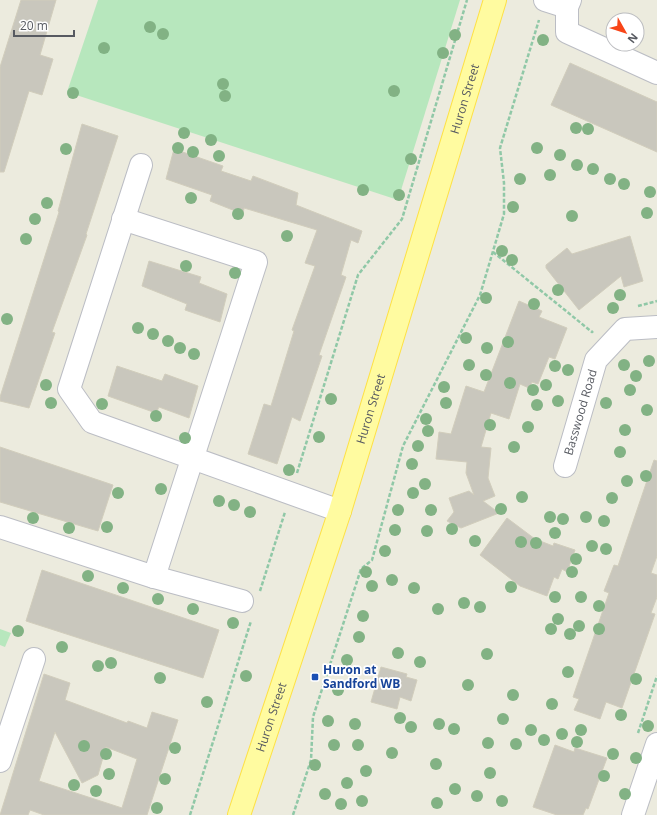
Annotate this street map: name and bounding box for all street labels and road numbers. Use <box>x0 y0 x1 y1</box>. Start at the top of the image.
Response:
street label: Huron Street <box>446 62 483 136</box>
street label: Basswood Road <box>560 367 601 457</box>
street label: Huron Street <box>352 372 389 446</box>
street label: Huron Street <box>252 680 290 754</box>

